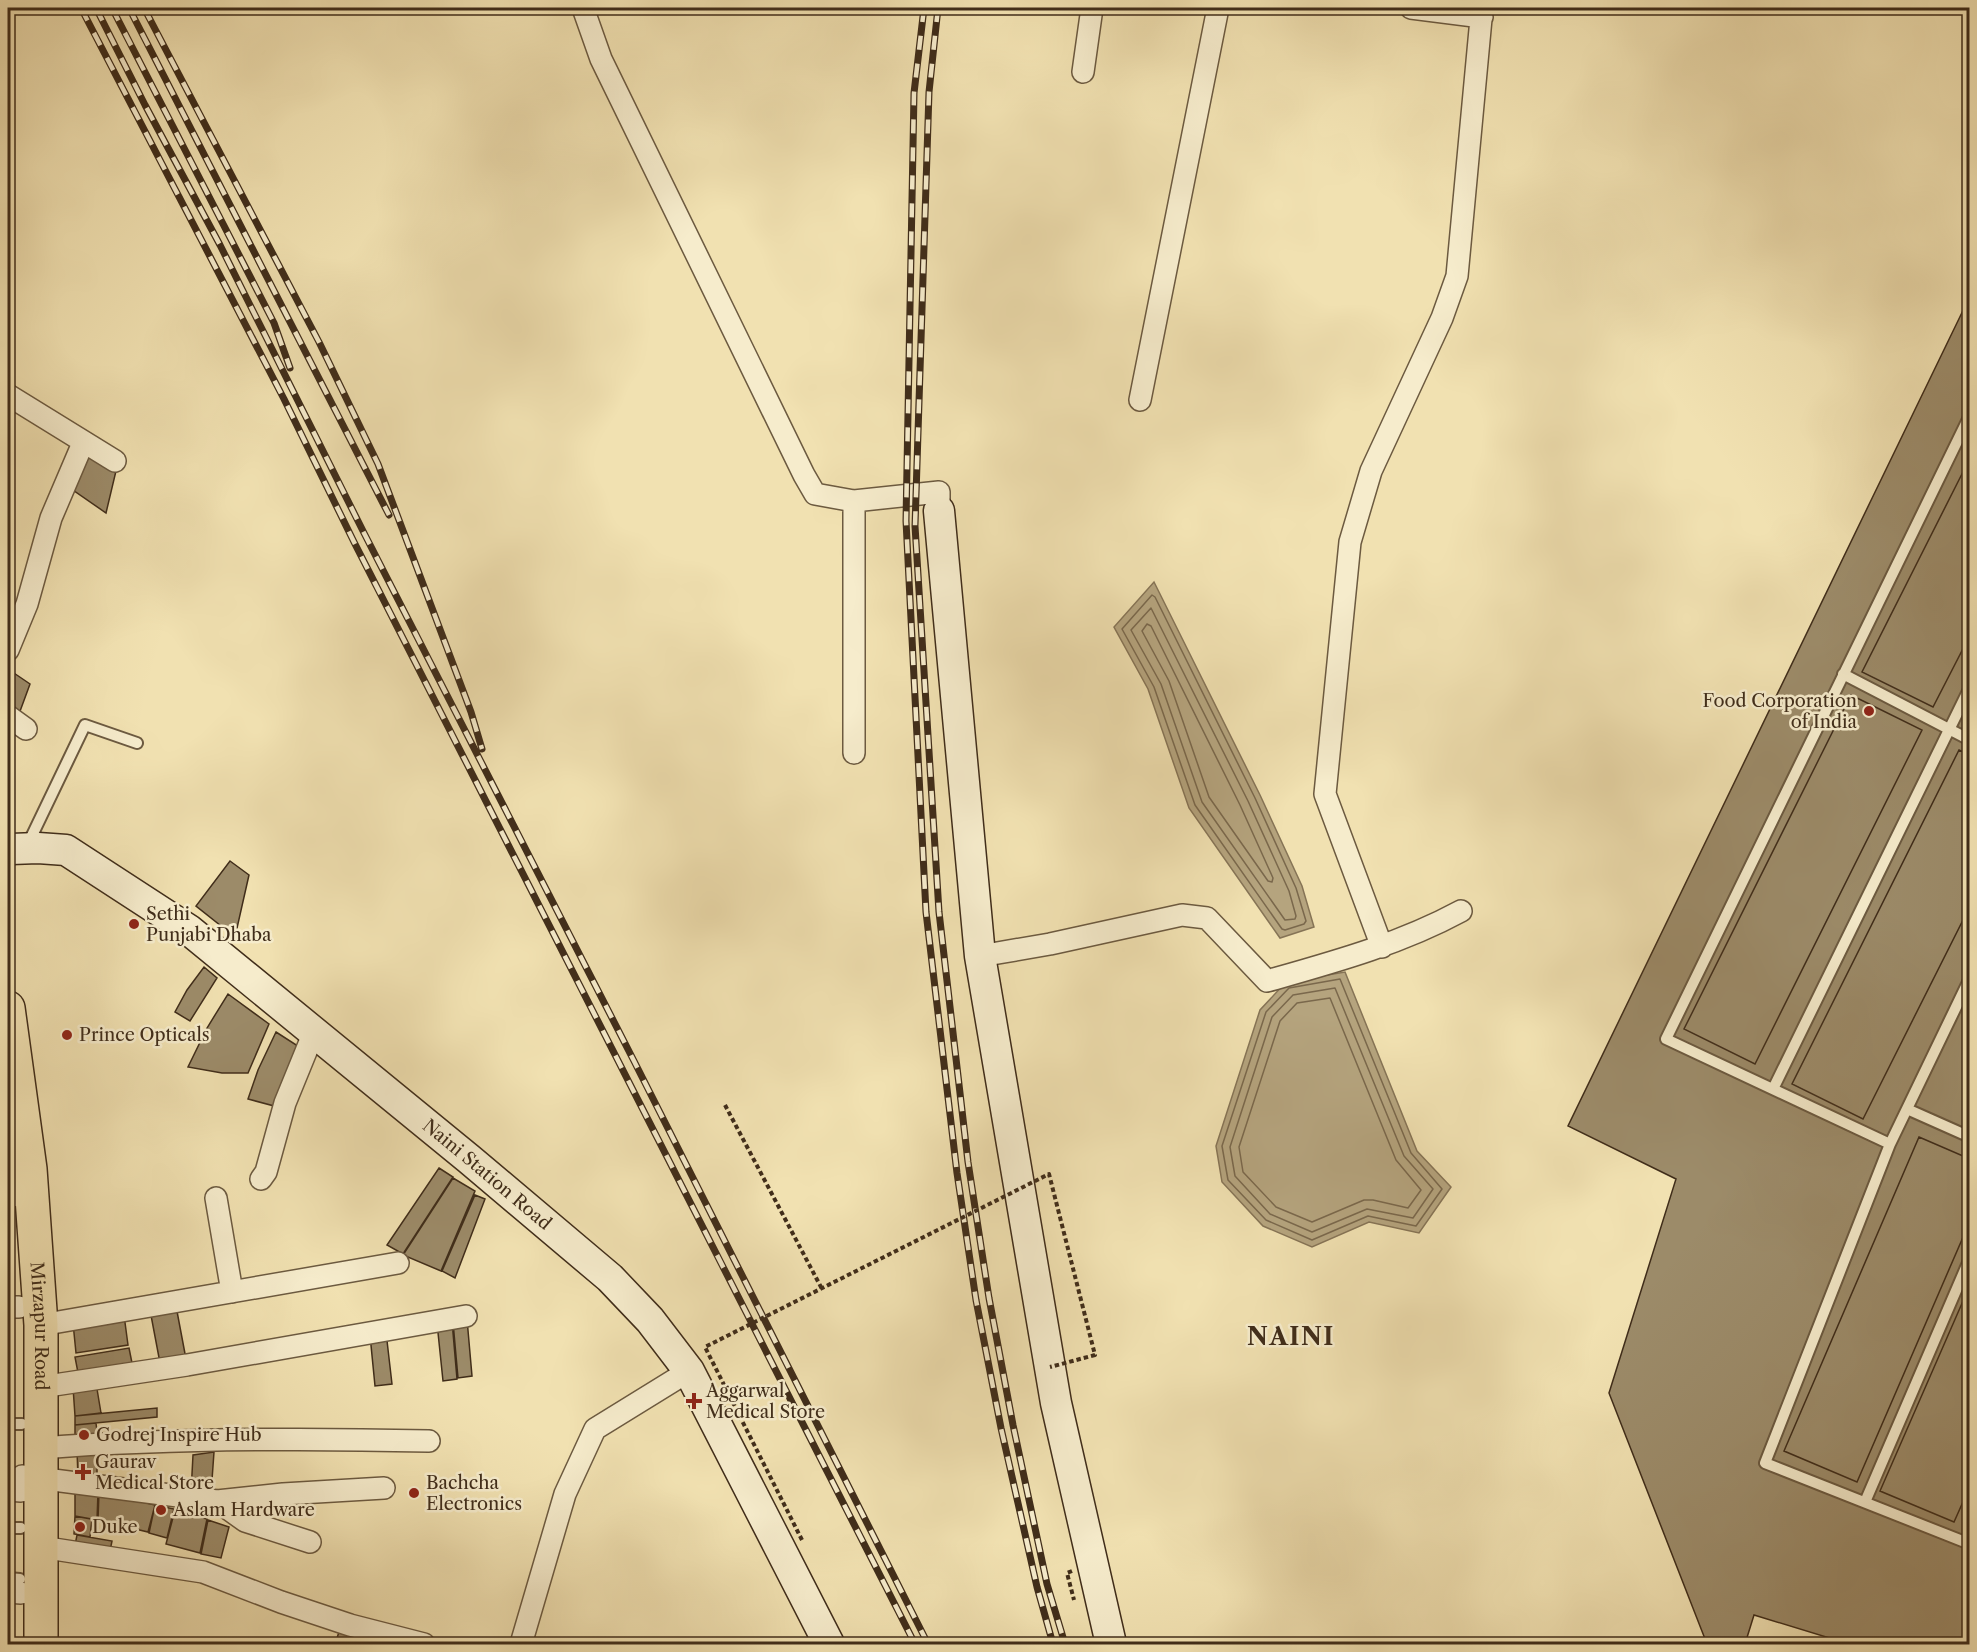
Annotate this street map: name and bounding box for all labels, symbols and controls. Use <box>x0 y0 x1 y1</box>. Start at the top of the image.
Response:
place label: Food Corporation of India <box>1702 690 1857 733</box>
marker: Food Corporation of India <box>1862 704 1876 718</box>
place label: Sethi Punjabi Dhaba <box>146 903 272 946</box>
marker: Sethi Punjabi Dhaba <box>127 917 141 931</box>
place label: Prince Opticals <box>79 1024 210 1046</box>
marker: Prince Opticals <box>60 1028 74 1042</box>
street label: Naini Station Road <box>418 1115 556 1235</box>
street label: Mirzapur Road <box>26 1261 52 1391</box>
district label: NAINI <box>1247 1322 1335 1351</box>
place label: Aggarwal Medical Store <box>705 1380 825 1423</box>
marker: Aggarwal Medical Store <box>687 1394 701 1408</box>
place label: Godrej Inspire Hub <box>96 1424 262 1446</box>
marker: Godrej Inspire Hub <box>77 1428 91 1442</box>
place label: Gaurav Medical Store <box>95 1451 214 1494</box>
marker: Gaurav Medical Store <box>76 1465 90 1479</box>
place label: Bachcha Electronics <box>426 1472 522 1515</box>
marker: Bachcha Electronics <box>407 1486 421 1500</box>
place label: Aslam Hardware <box>172 1499 315 1521</box>
marker: Aslam Hardware <box>154 1503 168 1517</box>
place label: Duke <box>92 1516 137 1538</box>
marker: Duke <box>73 1520 87 1534</box>

